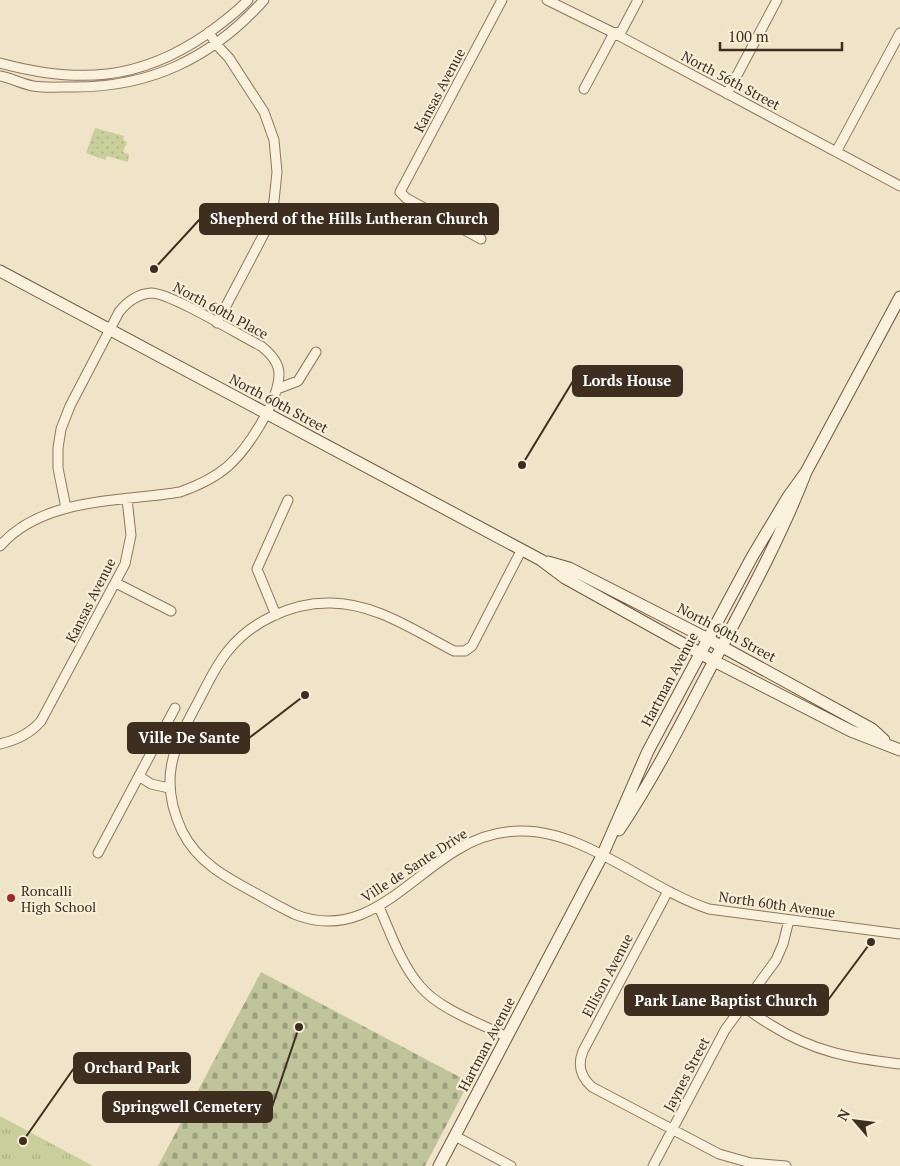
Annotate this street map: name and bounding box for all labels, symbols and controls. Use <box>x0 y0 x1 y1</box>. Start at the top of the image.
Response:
scale bar <box>720 20 842 52</box>
text: 100 m <box>728 26 769 46</box>
street label: Kansas Avenue <box>409 45 469 135</box>
street label: North 56th Street <box>678 46 784 114</box>
callout: Shepherd of the Hills Lutheran Church <box>200 204 498 234</box>
text: Shepherd of the Hills Lutheran Church <box>210 208 488 228</box>
street label: North 60th Place <box>170 277 272 343</box>
callout: Lords House <box>573 366 682 396</box>
street label: North 60th Street <box>226 369 332 437</box>
text: Lords House <box>583 370 671 390</box>
street label: Kansas Avenue <box>61 554 119 646</box>
street label: North 60th Street <box>674 598 780 666</box>
street label: Hartman Avenue <box>636 629 702 729</box>
callout: Ville De Sante <box>128 723 249 753</box>
text: Ville De Sante <box>138 727 240 747</box>
street label: Ville de Sante Drive <box>357 824 471 906</box>
place label: Roncalli High School <box>21 881 96 916</box>
street label: North 60th Avenue <box>717 886 837 922</box>
marker: Roncalli High School <box>5 892 17 904</box>
street label: Ellison Avenue <box>577 930 637 1020</box>
callout: Park Lane Baptist Church <box>625 985 828 1015</box>
text: Park Lane Baptist Church <box>635 990 818 1010</box>
street label: Hartman Avenue <box>453 994 519 1094</box>
street label: Jaynes Street <box>659 1033 714 1114</box>
callout: Orchard Park <box>74 1053 190 1083</box>
text: Orchard Park <box>84 1057 180 1077</box>
callout: Springwell Cemetery <box>103 1092 272 1122</box>
text: Springwell Cemetery <box>113 1096 262 1116</box>
north arrow <box>830 1096 880 1146</box>
text: N <box>832 1105 854 1124</box>

